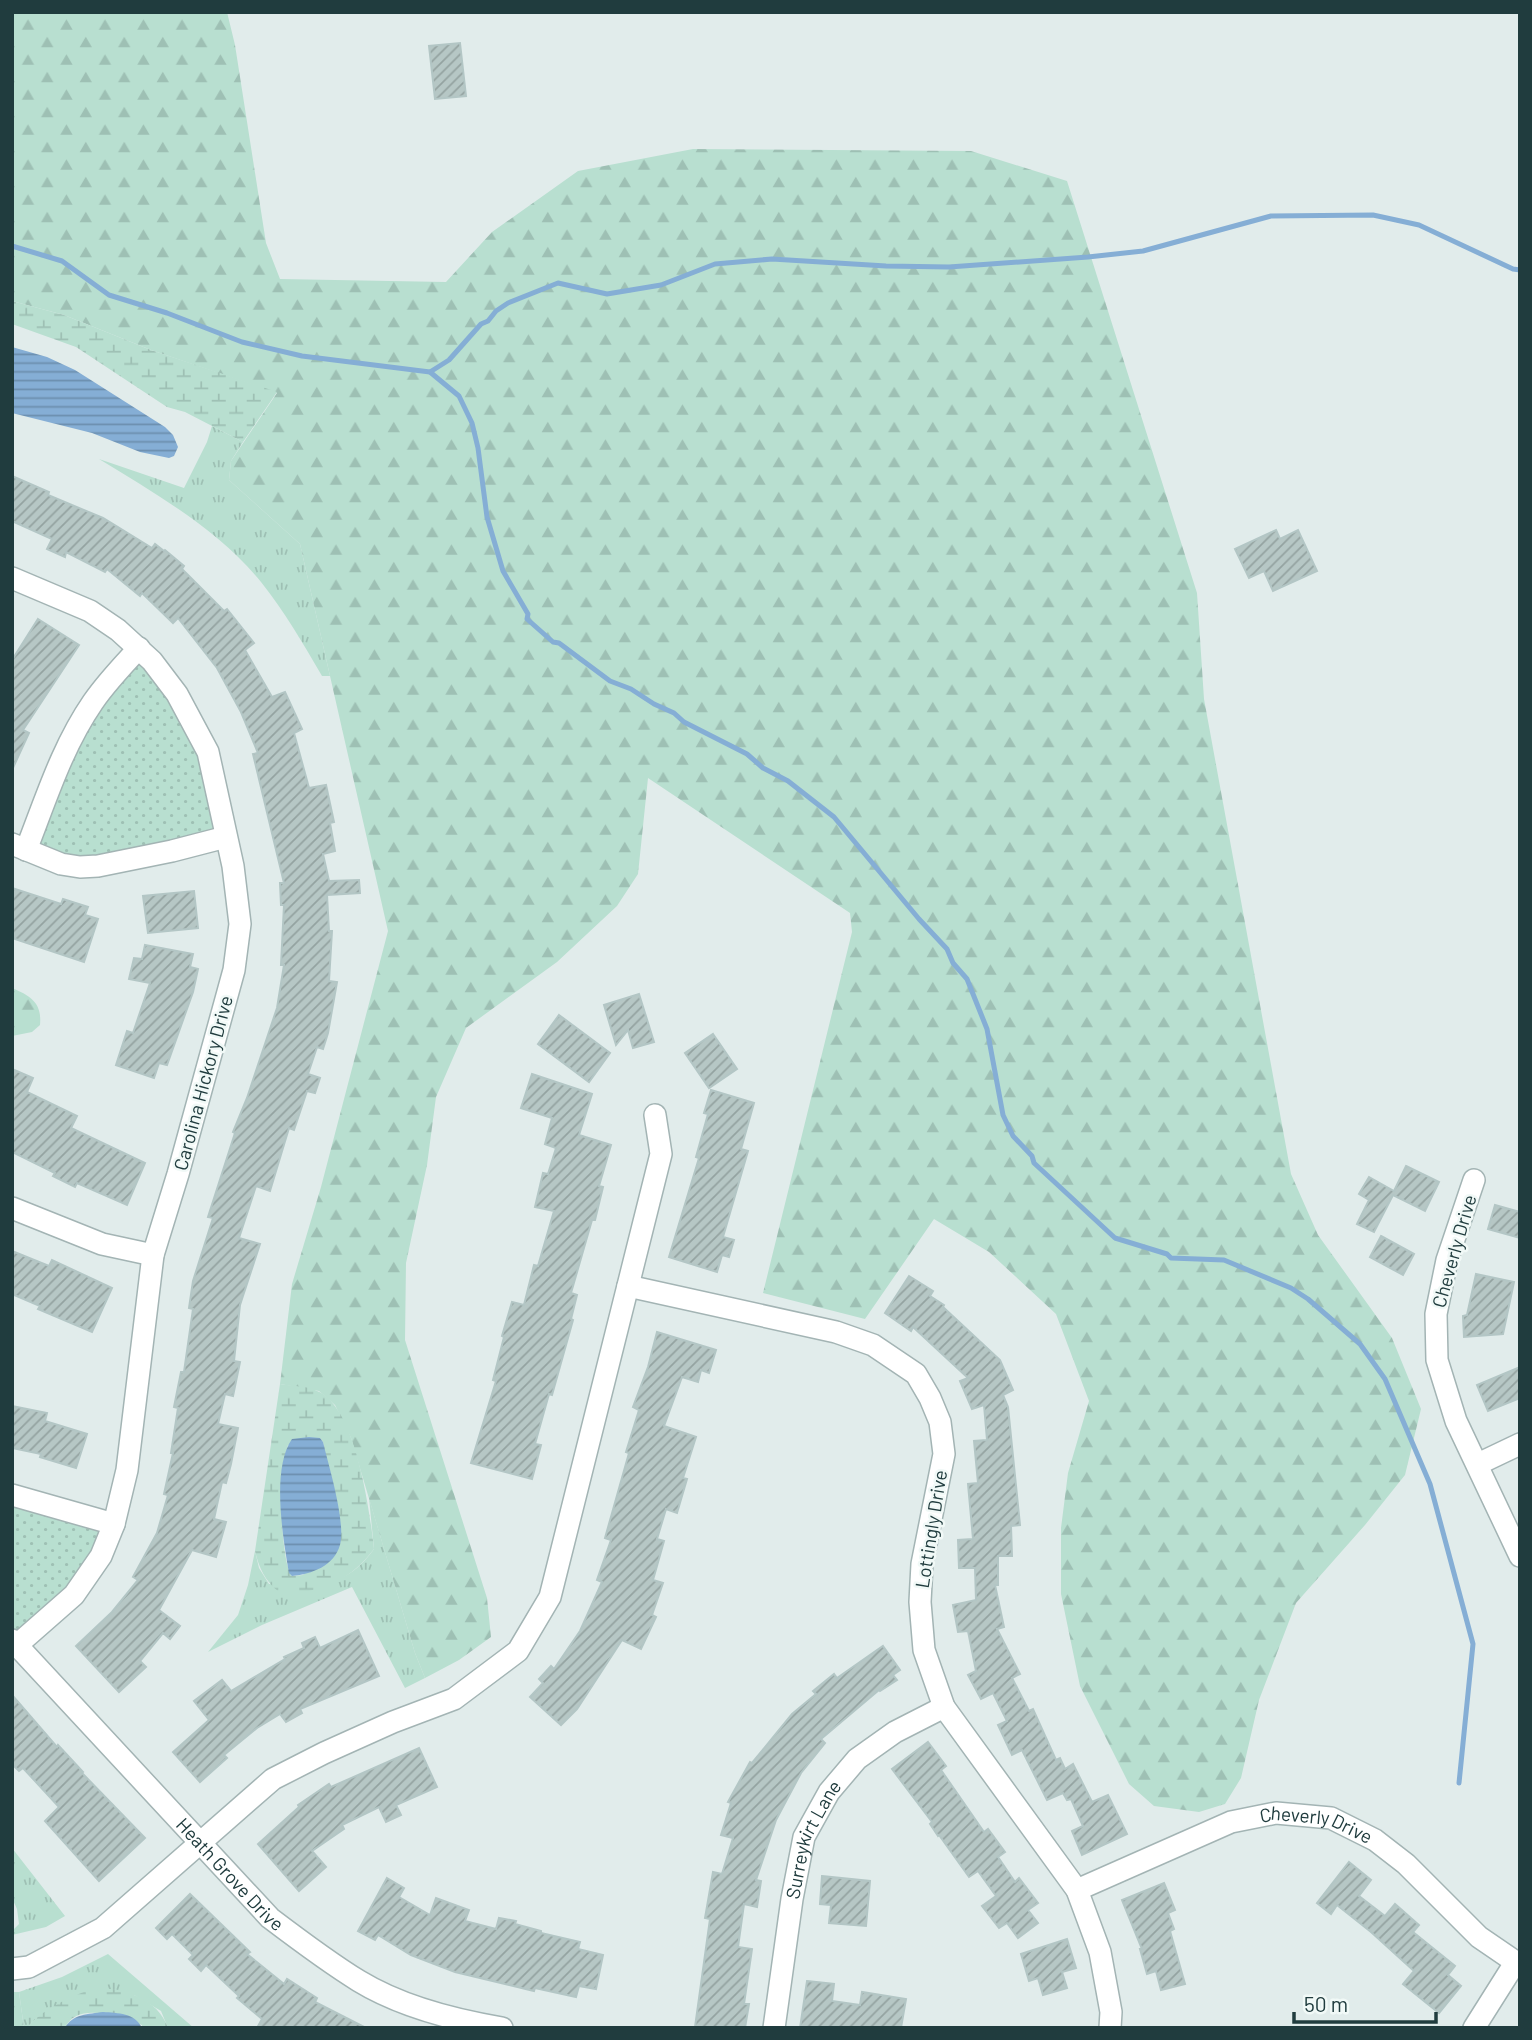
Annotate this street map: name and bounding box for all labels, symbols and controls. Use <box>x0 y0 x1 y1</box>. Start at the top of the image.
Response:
street label: Carolina Hickory Drive <box>168 993 237 1173</box>
street label: Cheverly Drive <box>1426 1192 1481 1310</box>
street label: Lottingly Drive <box>910 1468 951 1590</box>
street label: Surreykirt Lane <box>780 1775 845 1901</box>
street label: Cheverly Drive <box>1257 1801 1376 1848</box>
street label: Heath Grove Drive <box>172 1813 288 1935</box>
scale bar <box>1294 1980 1436 2024</box>
text: 50 m <box>1304 1991 1348 2016</box>

